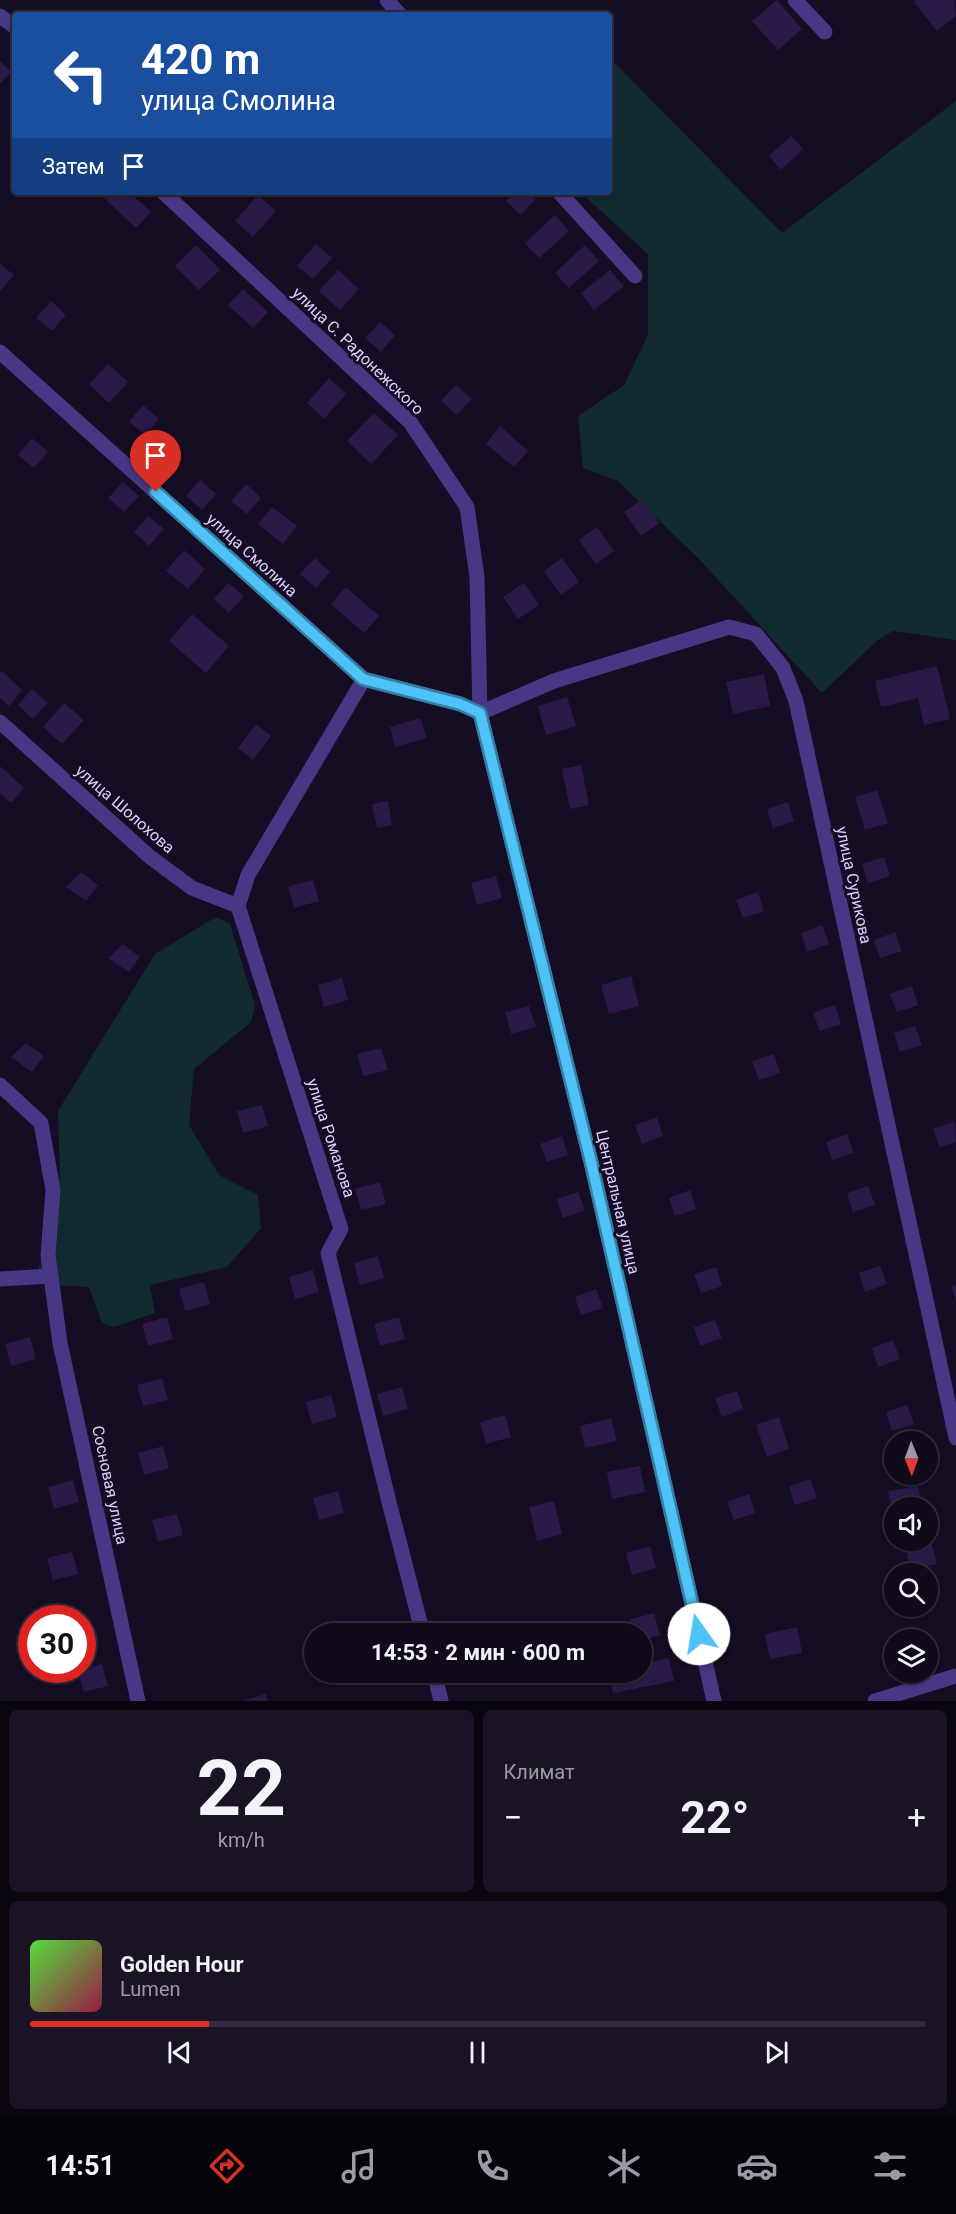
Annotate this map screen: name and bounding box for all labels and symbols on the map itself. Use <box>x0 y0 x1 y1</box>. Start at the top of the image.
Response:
street label: улица С. Радонежского <box>288 283 428 419</box>
pin <box>130 430 181 492</box>
street label: улица Смолина <box>203 509 301 601</box>
street label: улица Шолохова <box>72 761 178 857</box>
street label: улица Сурикова <box>832 825 876 945</box>
street label: улица Романова <box>303 1076 359 1200</box>
street label: Центральная улица <box>592 1128 644 1276</box>
street label: Сосновая улица <box>88 1424 132 1546</box>
north arrow <box>884 1431 938 1485</box>
position arrow <box>667 1602 731 1666</box>
speed limit sign: 30 <box>18 1605 96 1683</box>

